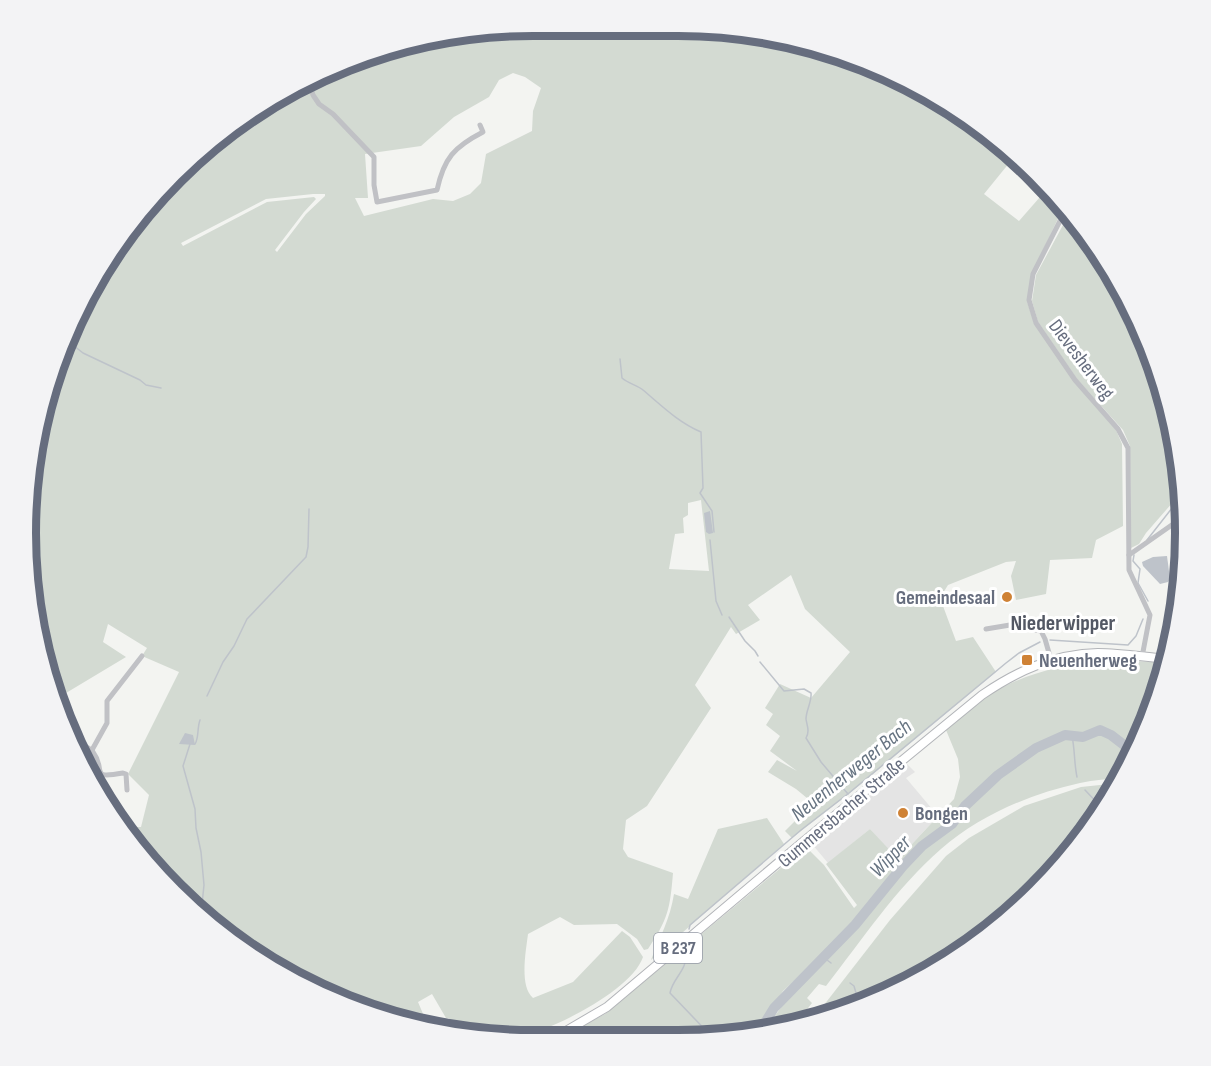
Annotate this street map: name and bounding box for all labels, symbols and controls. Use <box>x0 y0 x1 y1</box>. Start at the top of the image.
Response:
street label: Dievesherweg <box>1043 315 1119 404</box>
place label: Gemeindesaal <box>896 586 995 610</box>
marker: Gemeindesaal <box>1000 590 1014 604</box>
district label: Niederwipper <box>1011 610 1116 637</box>
place label: Neuenherweg <box>1039 649 1138 673</box>
marker: Neuenherweg <box>1020 653 1034 667</box>
water label: Neuenherweger Bach <box>786 714 917 827</box>
street label: Gummersbacher Straße <box>773 753 910 873</box>
place label: Bongen <box>915 802 968 826</box>
marker: Bongen <box>896 806 910 820</box>
water label: Wipper <box>865 830 917 882</box>
road number: B 237 <box>654 933 702 963</box>

